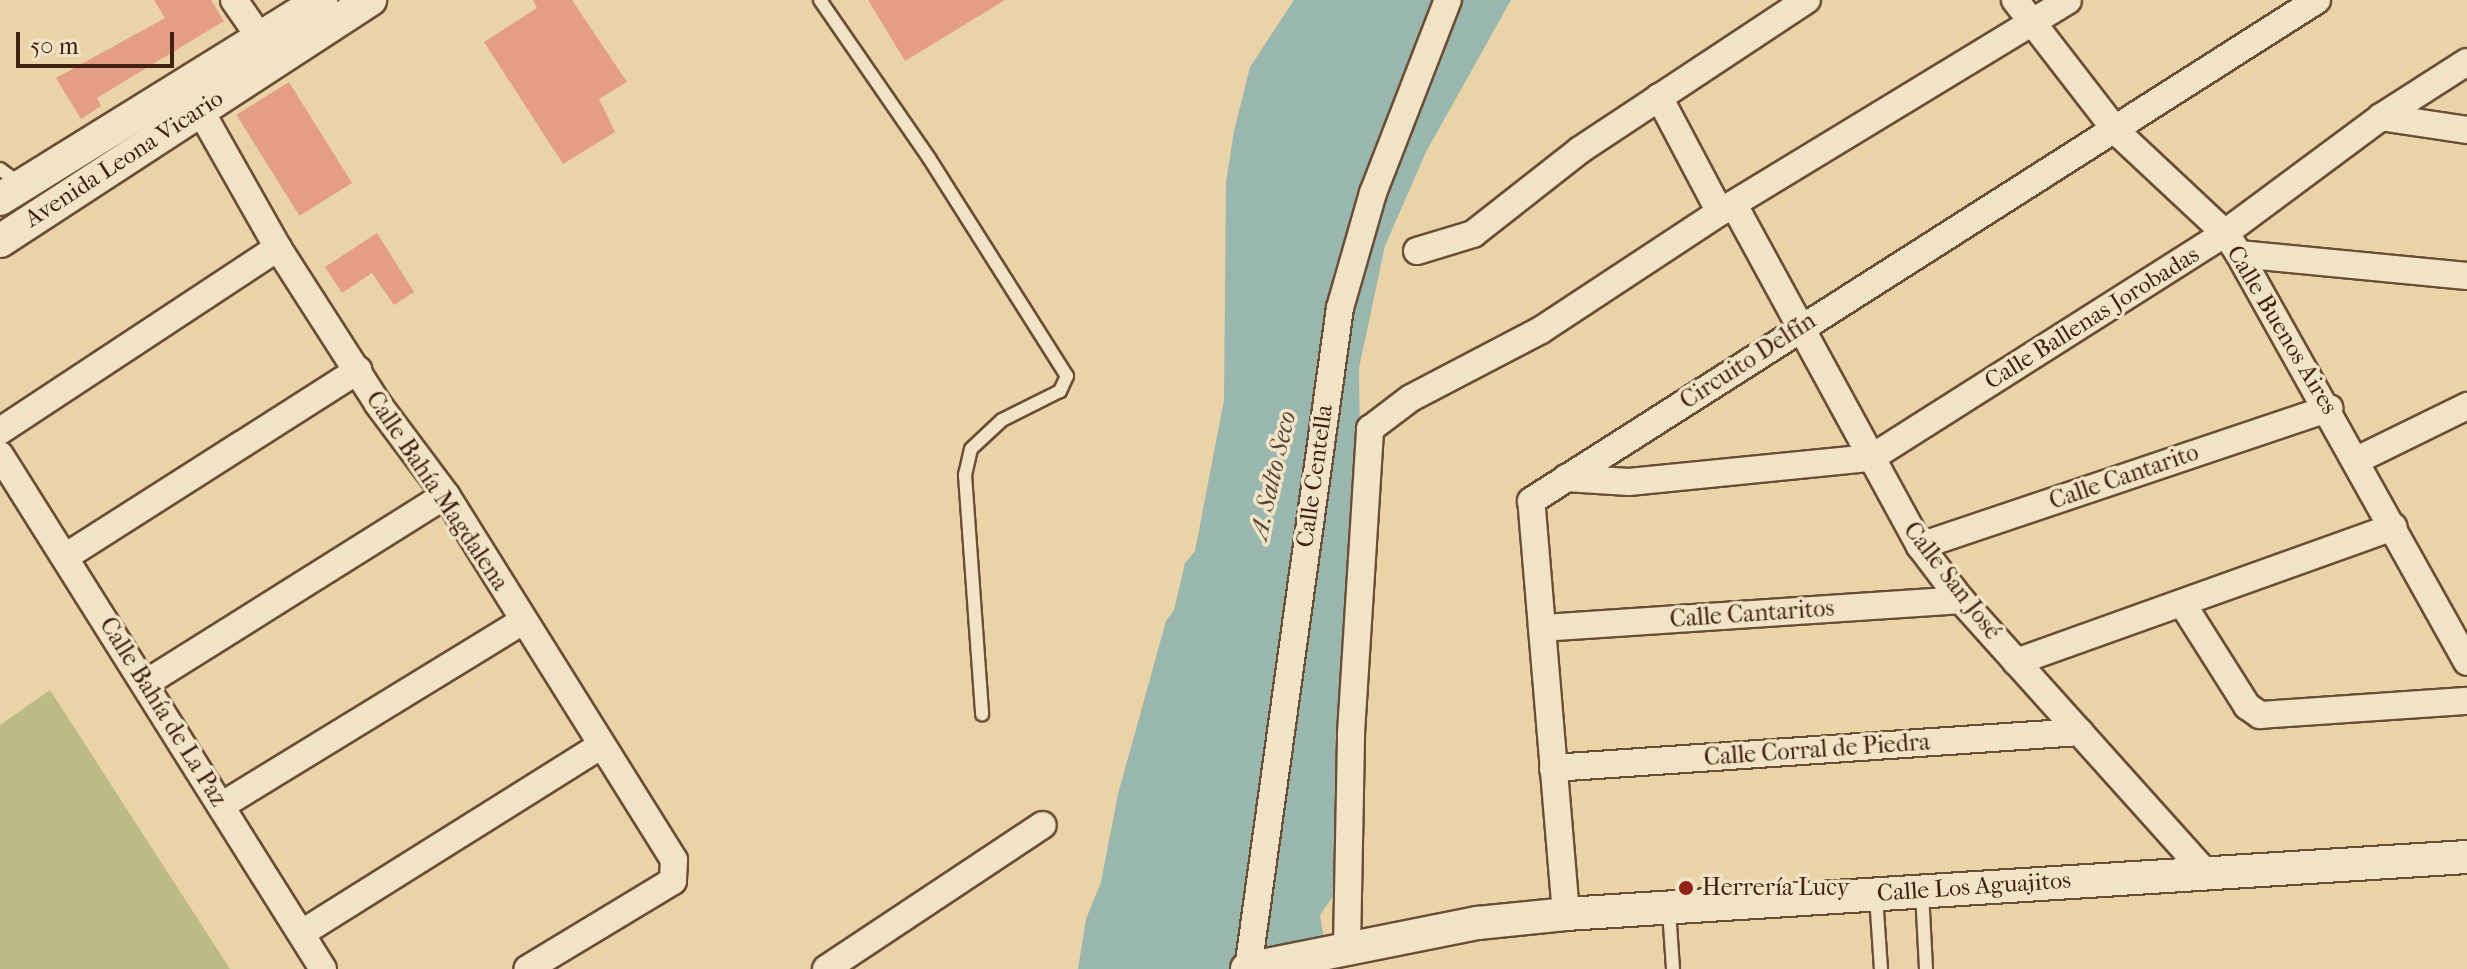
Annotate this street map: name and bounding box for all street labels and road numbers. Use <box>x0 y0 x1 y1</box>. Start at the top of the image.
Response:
street label: Avenida Leona Vicario <box>19 84 229 234</box>
street label: Calle Ballenas Jorobadas <box>1979 240 2205 396</box>
street label: Calle Buenos Aires <box>2220 240 2344 420</box>
street label: Circuito Delfín <box>1675 306 1821 416</box>
street label: Calle Bahía Magdalena <box>360 386 514 596</box>
street label: Calle Centella <box>1291 403 1339 549</box>
street label: Calle Cantarito <box>2046 438 2202 516</box>
street label: Calle San José <box>1897 516 2007 646</box>
street label: Calle Cantaritos <box>1669 594 1835 634</box>
street label: Calle Bahía de La Paz <box>93 612 233 812</box>
street label: Calle Corral de Piedra <box>1703 728 1931 772</box>
street label: Calle Los Aguajitos <box>1876 866 2072 908</box>

